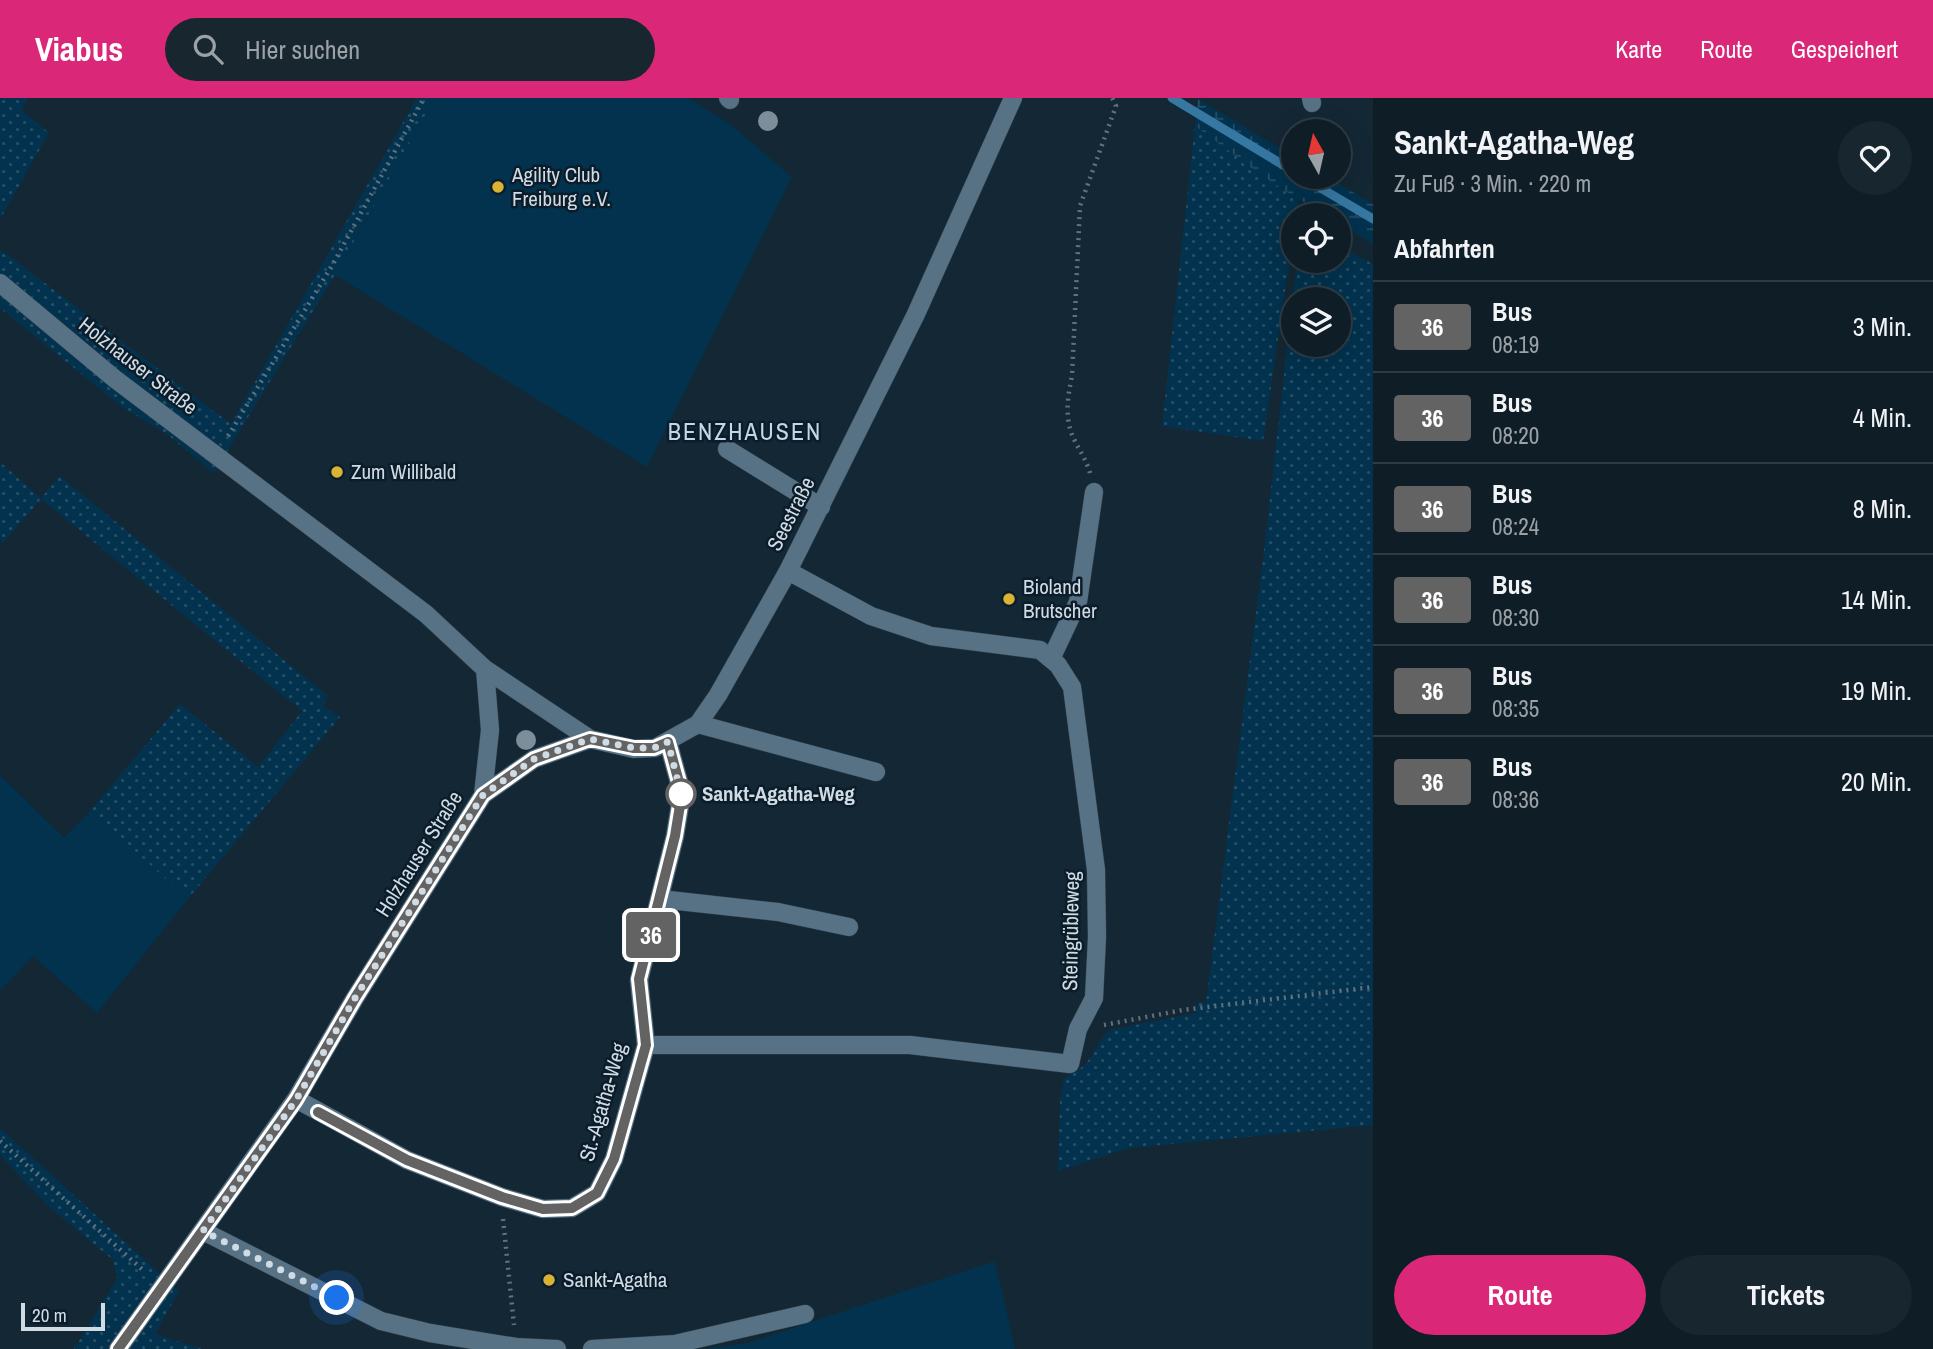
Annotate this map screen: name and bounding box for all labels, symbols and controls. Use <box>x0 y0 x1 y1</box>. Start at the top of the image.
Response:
search box <box>165 18 655 81</box>
text: Viabus <box>35 27 123 71</box>
icon: search <box>189 30 227 68</box>
text: Hier suchen <box>245 32 360 67</box>
text: Karte <box>1615 33 1662 65</box>
text: Route <box>1700 33 1753 65</box>
text: Gespeichert <box>1791 33 1898 65</box>
north arrow <box>1281 119 1351 189</box>
map controls <box>1281 119 1351 357</box>
text: Sankt-Agatha-Weg <box>1394 120 1634 164</box>
button: heart <box>1838 121 1912 195</box>
place label: Agility Club Freiburg e.V. <box>511 160 611 213</box>
text: Zu Fuß · 3 Min. · 220 m <box>1394 168 1591 199</box>
marker: Agility Club Freiburg e.V. <box>490 179 506 195</box>
button: locate <box>1281 203 1351 273</box>
text: Abfahrten <box>1394 231 1495 266</box>
button: layers <box>1281 287 1351 357</box>
text: Bus <box>1492 294 1532 329</box>
text: 3 Min. <box>1853 309 1912 344</box>
street label: Holzhauser Straße <box>73 310 204 421</box>
text: 36 <box>1422 311 1443 343</box>
text: 08:19 <box>1492 329 1539 360</box>
text: Bus <box>1492 385 1532 420</box>
text: 4 Min. <box>1853 400 1912 435</box>
text: 36 <box>1422 402 1443 434</box>
district label: BENZHAUSEN <box>668 415 822 447</box>
text: 08:20 <box>1492 420 1539 451</box>
place label: Zum Willibald <box>351 457 456 486</box>
marker: Zum Willibald <box>329 464 345 480</box>
street label: Seestraße <box>760 472 822 556</box>
text: Bus <box>1492 476 1532 511</box>
text: 8 Min. <box>1853 491 1912 526</box>
text: 36 <box>1422 493 1443 525</box>
text: 08:24 <box>1492 511 1539 542</box>
text: Bus <box>1492 567 1532 602</box>
place label: Bioland Brutscher <box>1023 572 1097 625</box>
text: 14 Min. <box>1841 582 1912 617</box>
text: 36 <box>1422 584 1443 616</box>
marker: Bioland Brutscher <box>1001 591 1017 607</box>
text: 08:30 <box>1492 602 1539 633</box>
text: Bus <box>1492 658 1532 693</box>
text: 19 Min. <box>1841 673 1912 708</box>
text: 36 <box>1422 675 1443 707</box>
text: 08:35 <box>1492 693 1539 724</box>
text: Bus <box>1492 749 1532 784</box>
text: 20 Min. <box>1841 764 1912 799</box>
text: 36 <box>1422 766 1443 798</box>
marker: Sankt-Agatha-Weg <box>666 779 696 809</box>
place label: Sankt-Agatha-Weg <box>702 779 855 808</box>
text: 08:36 <box>1492 784 1539 815</box>
street label: Holzhauser Straße <box>368 785 469 922</box>
street label: Steingrübleweg <box>1055 871 1086 991</box>
line badge: 36 <box>620 912 682 958</box>
text: 36 <box>640 919 662 951</box>
street label: St.-Agatha-Weg <box>572 1039 633 1165</box>
button: Route <box>1394 1255 1646 1335</box>
button: Tickets <box>1660 1255 1912 1335</box>
place label: Sankt-Agatha <box>563 1265 668 1294</box>
marker: Sankt-Agatha <box>541 1272 557 1288</box>
your location <box>319 1280 354 1315</box>
scale bar <box>21 1300 105 1332</box>
text: 20 m <box>32 1302 67 1328</box>

